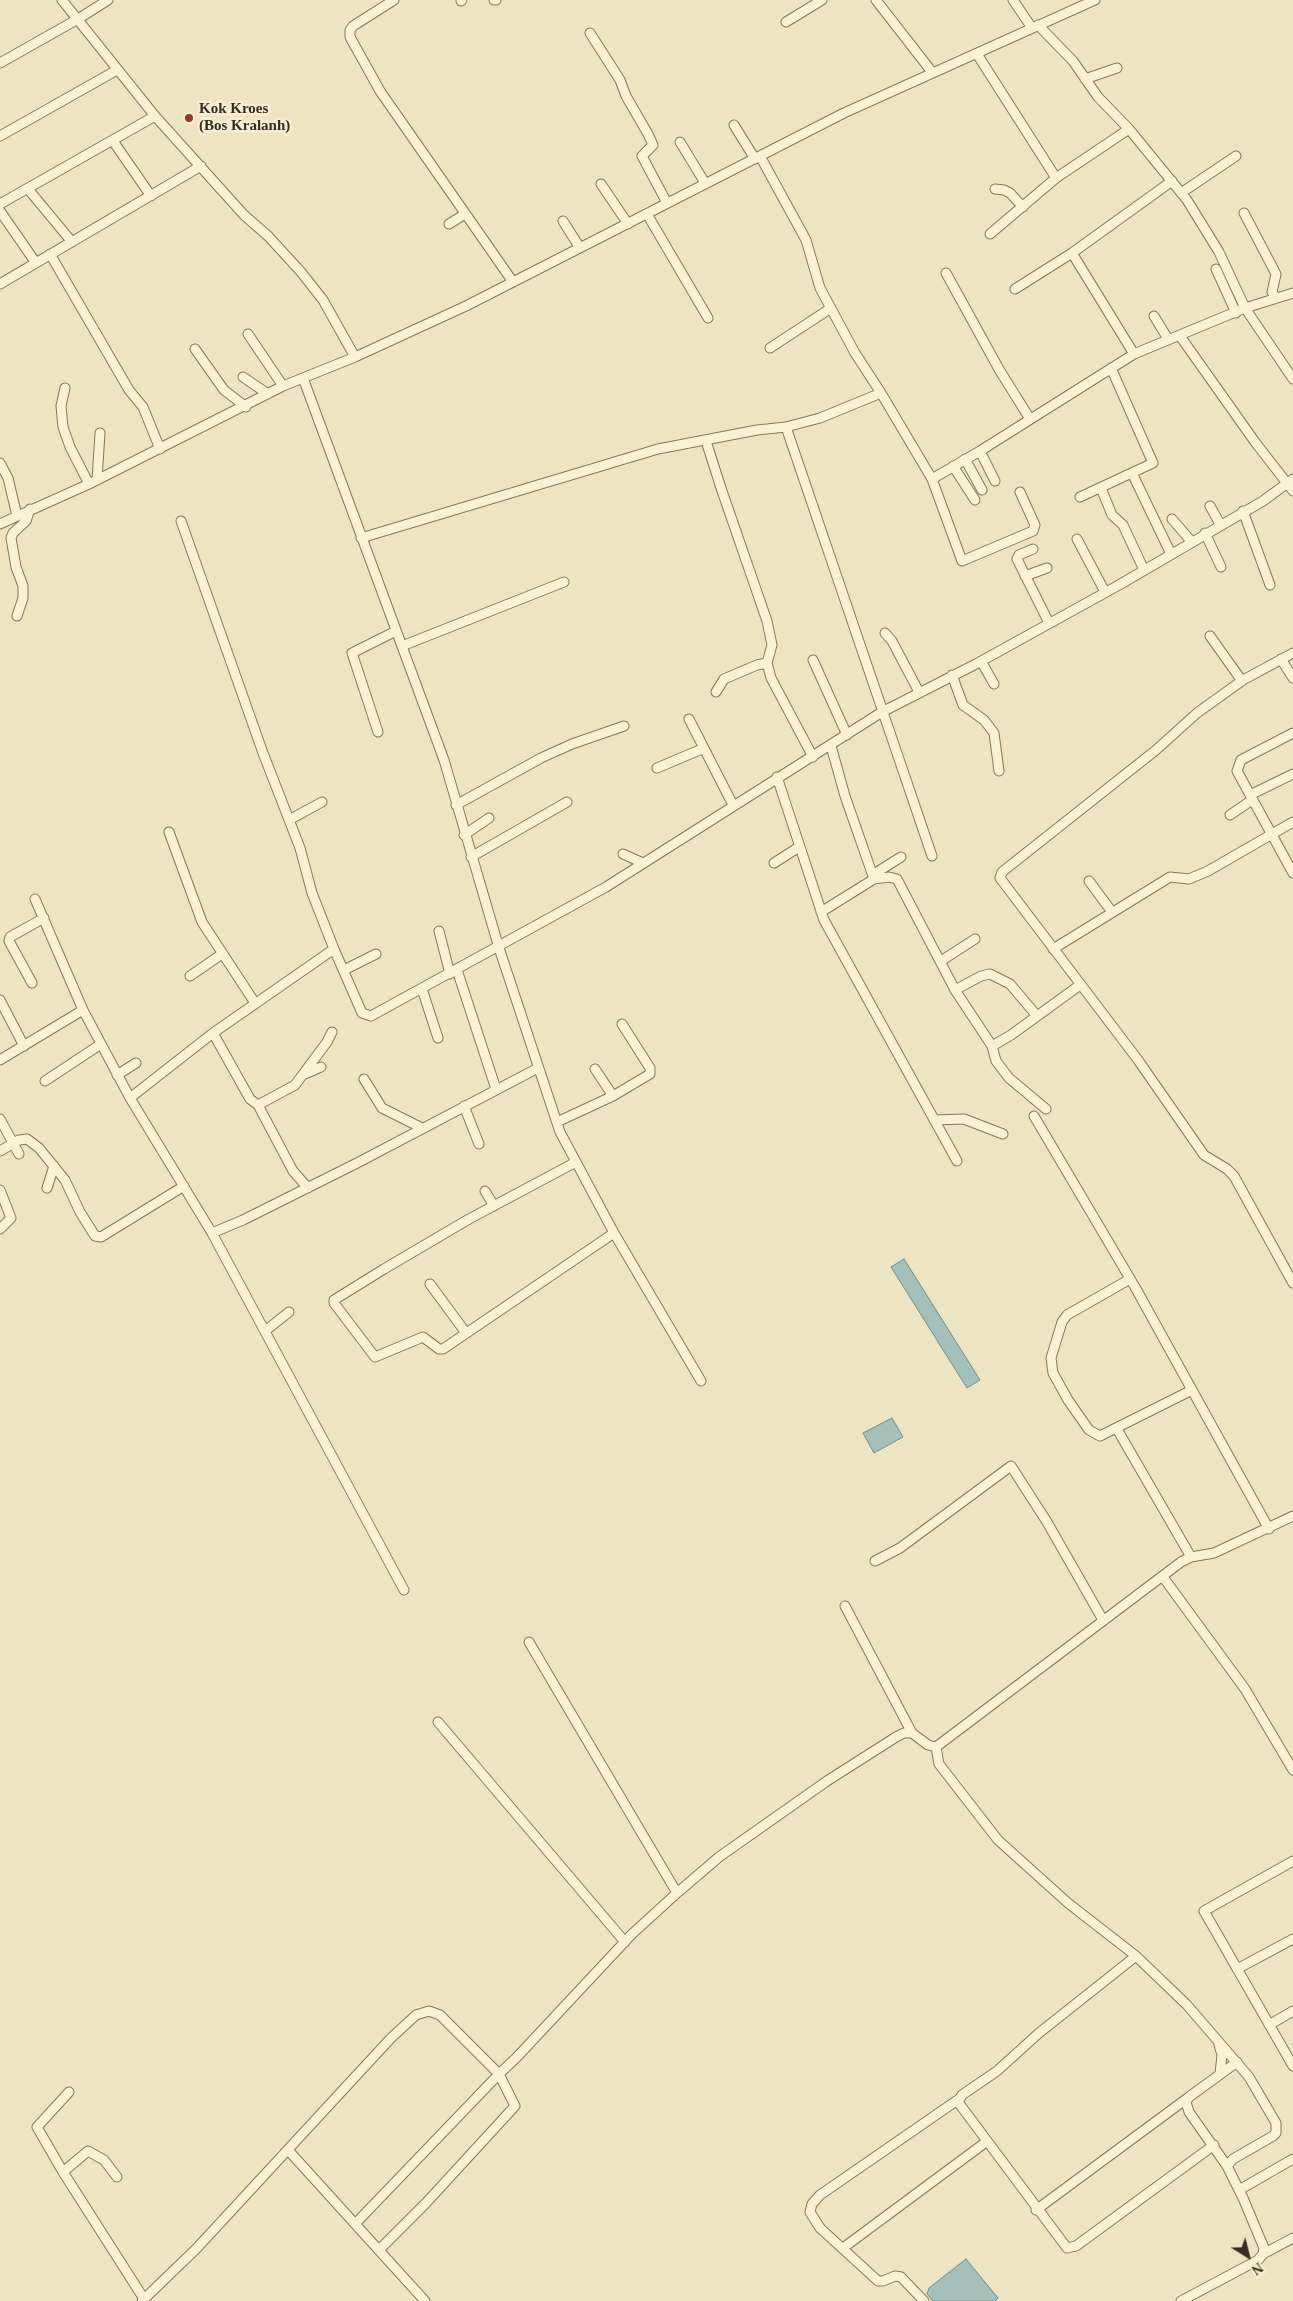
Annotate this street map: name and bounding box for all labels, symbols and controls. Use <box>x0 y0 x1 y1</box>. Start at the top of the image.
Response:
place label: Kok Kroes (Bos Kralanh) <box>199 100 290 135</box>
marker: Kok Kroes (Bos Kralanh) <box>183 112 195 124</box>
north arrow <box>1223 2231 1273 2281</box>
text: N <box>1249 2259 1266 2278</box>

